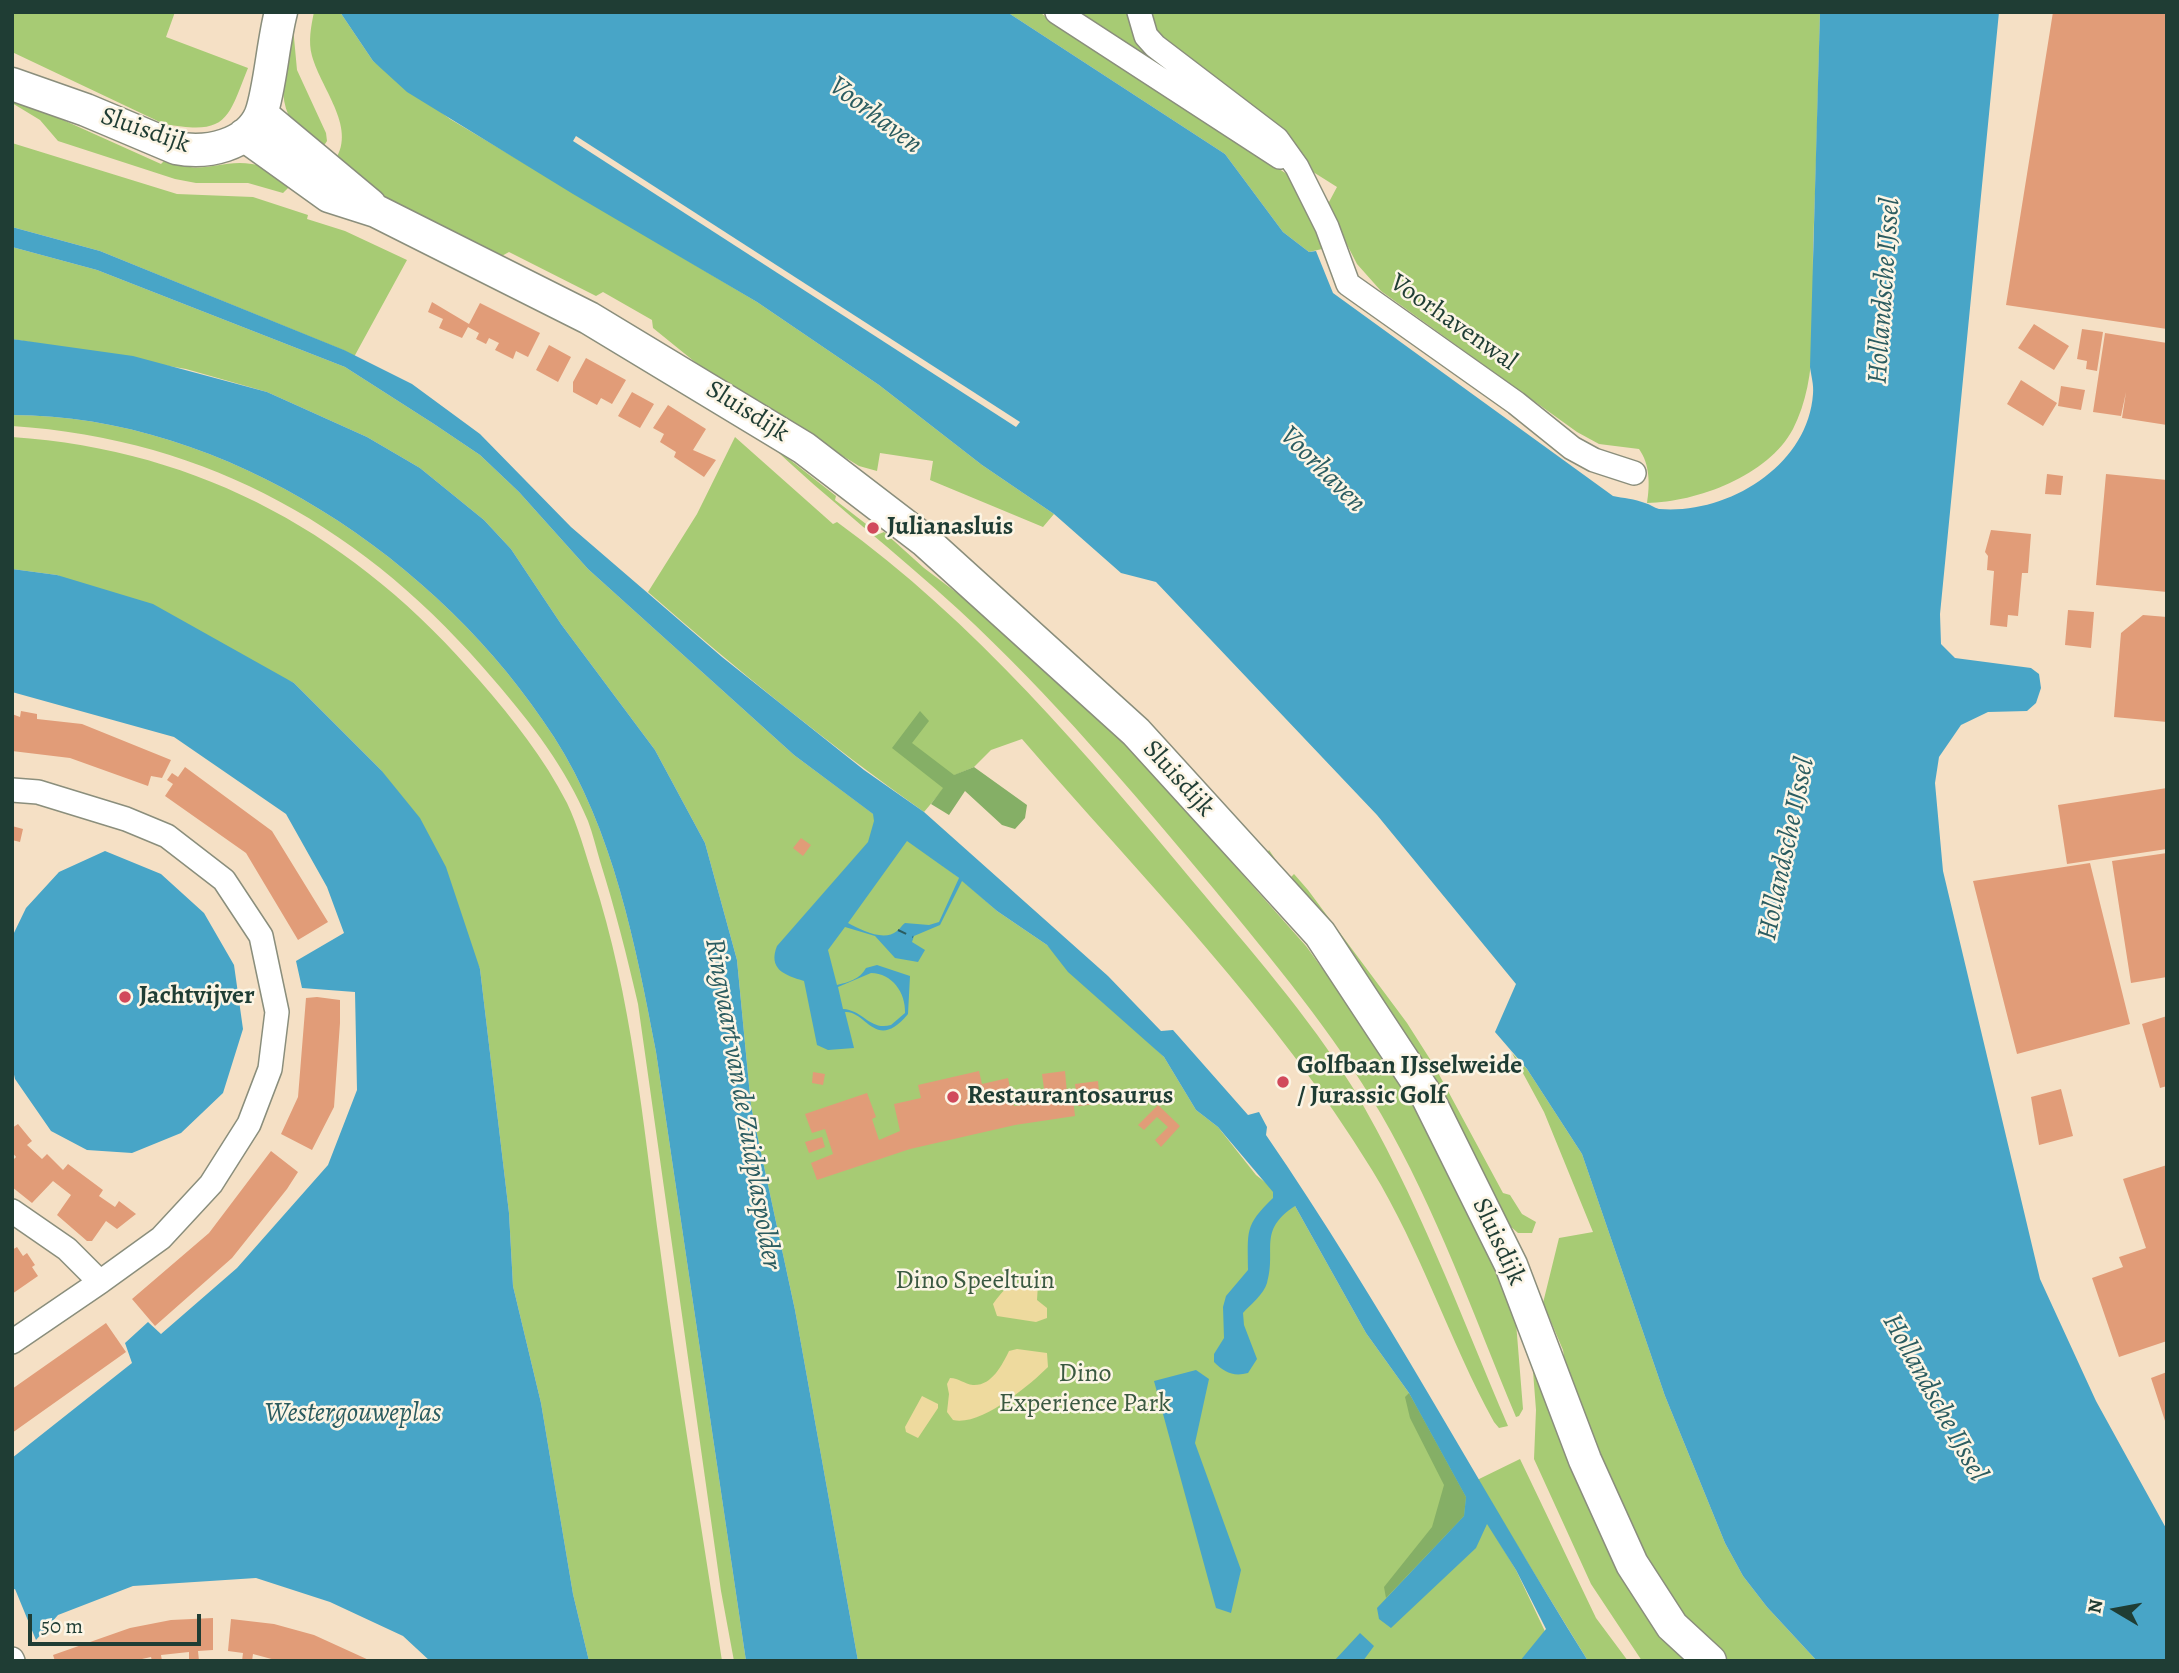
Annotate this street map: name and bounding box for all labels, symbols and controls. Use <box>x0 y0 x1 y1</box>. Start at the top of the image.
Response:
water label: Voorhaven <box>822 70 928 162</box>
street label: Sluisdijk <box>96 101 194 161</box>
water label: Hollandsche IJssel <box>1862 197 1908 385</box>
street label: Voorhavenwal <box>1383 268 1523 378</box>
street label: Sluisdijk <box>700 374 794 450</box>
water label: Voorhaven <box>1272 420 1372 520</box>
place label: Julianasluis <box>887 512 1013 544</box>
marker: Julianasluis <box>865 520 881 536</box>
street label: Sluisdijk <box>1135 734 1221 824</box>
water label: Hollandsche IJssel <box>1751 754 1823 944</box>
water label: Ringvaart van de Zuidplaspolder <box>696 936 788 1272</box>
place label: Jachtvijver <box>139 981 255 1013</box>
marker: Jachtvijver <box>117 989 133 1005</box>
place label: Golfbaan IJsselweide / Jurassic Golf <box>1297 1051 1522 1112</box>
marker: Golfbaan IJsselweide / Jurassic Golf <box>1275 1074 1291 1090</box>
place label: Restaurantosaurus <box>967 1081 1173 1113</box>
marker: Restaurantosaurus <box>945 1089 961 1105</box>
street label: Sluisdijk <box>1464 1194 1532 1290</box>
park label: Dino Speeltuin <box>895 1266 1055 1298</box>
water label: Hollandsche IJssel <box>1874 1308 1994 1488</box>
park label: Dino Experience Park <box>999 1359 1171 1420</box>
water label: Westergouweplas <box>265 1397 441 1431</box>
north arrow <box>2081 1575 2151 1645</box>
text: N <box>2081 1597 2109 1615</box>
scale bar <box>32 1600 205 1644</box>
text: 50 m <box>41 1612 83 1640</box>

